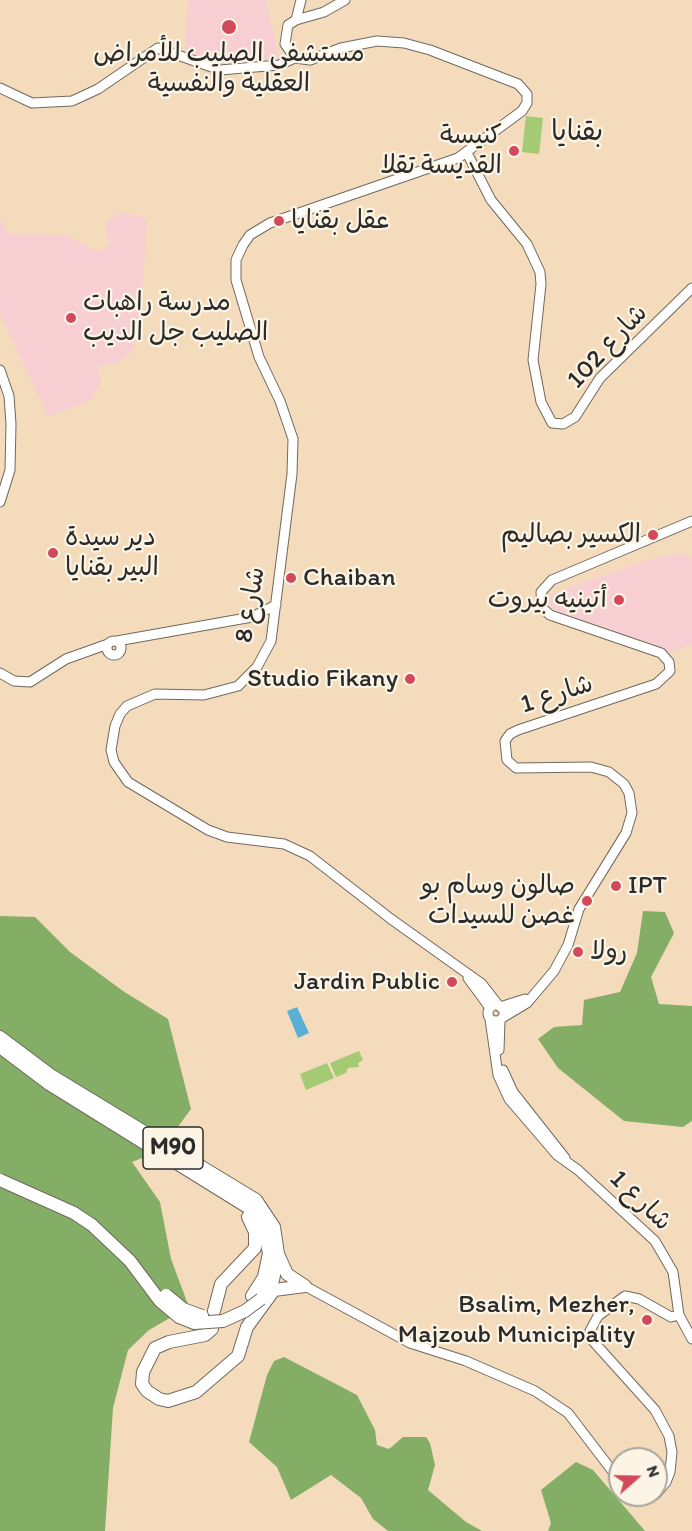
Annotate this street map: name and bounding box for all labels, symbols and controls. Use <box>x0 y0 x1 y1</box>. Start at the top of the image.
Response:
marker: مستشفى الصليب للأمراض العقلية والنفسية <box>220 18 238 36</box>
place label: مستشفى الصليب للأمراض العقلية والنفسية <box>93 38 365 100</box>
district label: بقنايا <box>551 116 603 150</box>
place label: كنيسة القديسة تقلا <box>380 120 502 182</box>
marker: كنيسة القديسة تقلا <box>507 144 521 158</box>
place label: عقل بقنايا <box>291 205 389 237</box>
marker: عقل بقنايا <box>272 214 286 228</box>
place label: مدرسة راهبات الصليب جل الديب <box>83 287 268 348</box>
street label: شارع 102 <box>561 298 655 396</box>
marker: مدرسة راهبات الصليب جل الديب <box>64 311 78 325</box>
place label: الكسير بصاليم <box>501 519 641 551</box>
place label: دير سيدة البير بقنايا <box>65 522 159 584</box>
marker: الكسير بصاليم <box>646 528 660 542</box>
marker: دير سيدة البير بقنايا <box>46 546 60 560</box>
place label: Chaiban <box>303 562 396 594</box>
street label: شارع 8 <box>229 565 273 645</box>
marker: Chaiban <box>284 571 298 585</box>
place label: أتينيه بيروت <box>488 584 607 616</box>
marker: أتينيه بيروت <box>612 593 626 607</box>
place label: Studio Fikany <box>247 663 398 695</box>
street label: شارع 1 <box>517 669 597 721</box>
marker: Studio Fikany <box>403 672 417 686</box>
place label: صالون وسام بو غصن للسيدات <box>421 870 575 932</box>
place label: IPT <box>628 870 667 902</box>
marker: IPT <box>609 879 623 893</box>
marker: صالون وسام بو غصن للسيدات <box>580 894 594 908</box>
place label: رولا <box>590 936 628 968</box>
marker: رولا <box>571 945 585 959</box>
place label: Jardin Public <box>294 966 440 998</box>
marker: Jardin Public <box>445 975 459 989</box>
road number: M90 <box>143 1127 203 1169</box>
street label: شارع 1 <box>602 1164 678 1238</box>
place label: Bsalim, Mezher, Majzoub Municipality <box>398 1289 635 1350</box>
marker: Bsalim, Mezher, Majzoub Municipality <box>640 1313 654 1327</box>
north arrow <box>608 1447 668 1507</box>
text: N <box>643 1463 664 1480</box>

